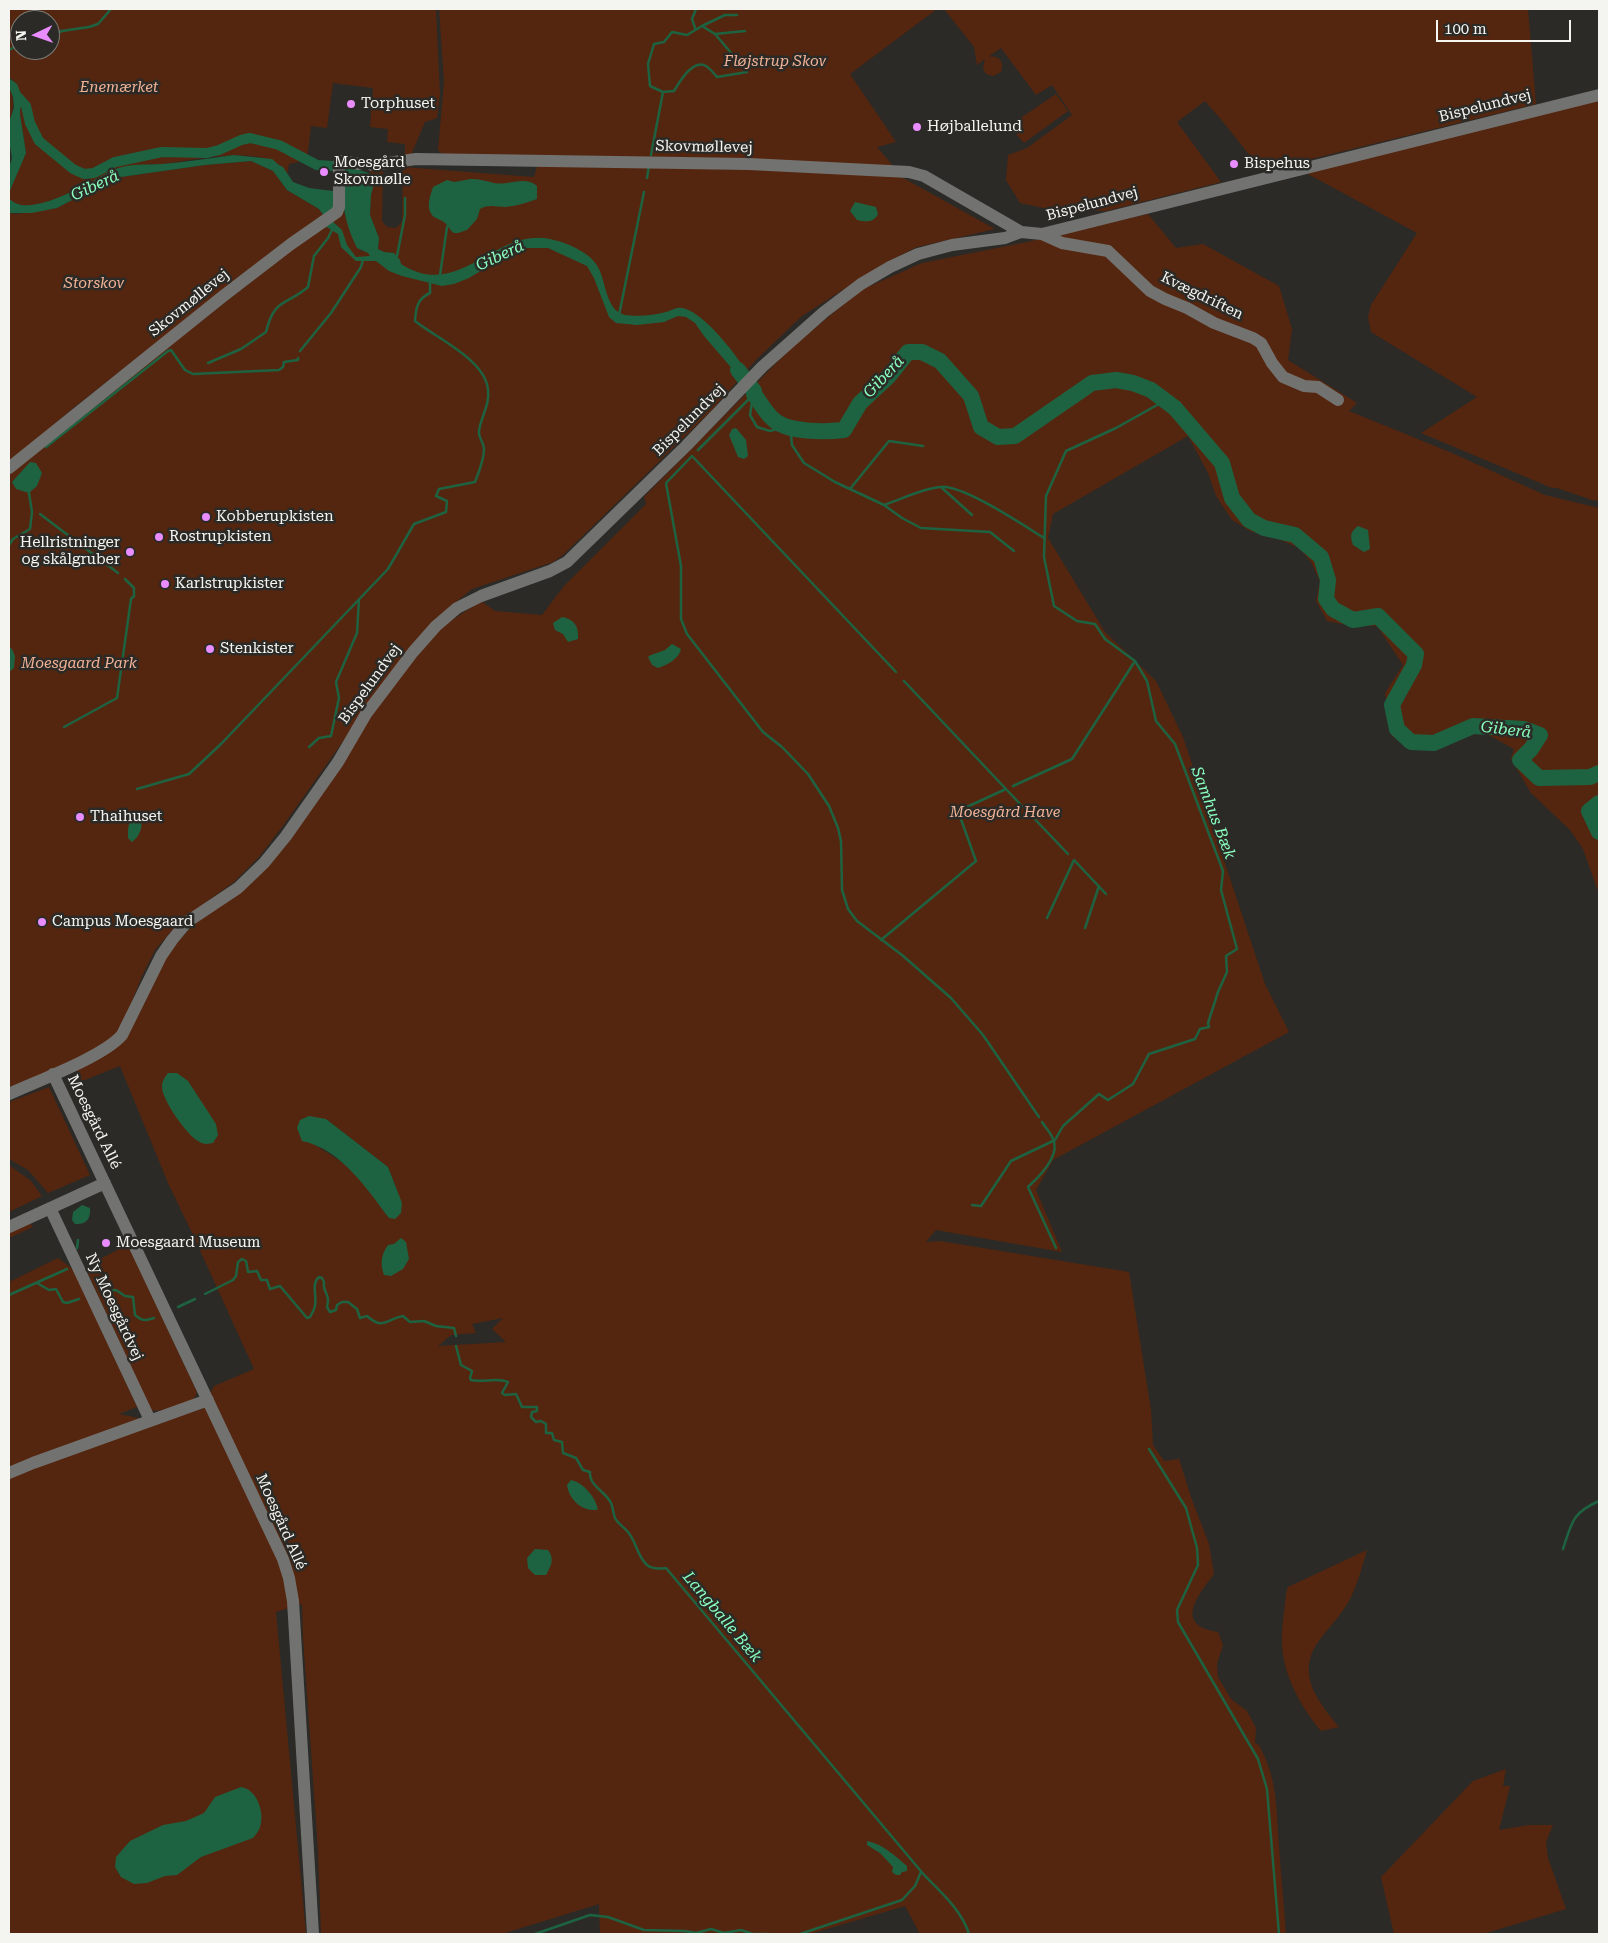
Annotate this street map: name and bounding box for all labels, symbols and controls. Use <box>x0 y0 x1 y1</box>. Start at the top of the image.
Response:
north arrow <box>10 10 60 60</box>
scale bar <box>1438 10 1573 42</box>
text: 100 m <box>1444 20 1487 38</box>
text: N <box>13 30 29 42</box>
park label: Fløjstrup Skov <box>724 53 826 71</box>
park label: Enemærket <box>80 79 158 97</box>
street label: Bispelundvej <box>1437 86 1533 126</box>
place label: Torphuset <box>361 95 435 113</box>
marker: Torphuset <box>345 98 357 110</box>
place label: Højballelund <box>927 118 1022 136</box>
marker: Højballelund <box>911 121 923 133</box>
street label: Skovmøllevej <box>655 137 753 157</box>
place label: Moesgård Skovmølle <box>334 154 411 189</box>
place label: Bispehus <box>1244 155 1310 173</box>
marker: Bispehus <box>1228 158 1240 170</box>
marker: Moesgård Skovmølle <box>318 166 330 178</box>
water label: Giberå <box>68 167 122 205</box>
street label: Bispelundvej <box>1044 183 1140 225</box>
water label: Giberå <box>473 237 527 275</box>
street label: Skovmøllevej <box>145 265 233 341</box>
street label: Kvægdriften <box>1158 268 1246 324</box>
park label: Storskov <box>64 275 124 293</box>
water label: Giberå <box>860 352 908 402</box>
street label: Bispelundvej <box>649 380 729 460</box>
place label: Kobberupkisten <box>216 508 334 526</box>
marker: Kobberupkisten <box>200 511 212 523</box>
place label: Rostrupkisten <box>169 528 271 546</box>
marker: Rostrupkisten <box>153 531 165 543</box>
place label: Hellristninger og skålgruber <box>20 534 120 569</box>
marker: Hellristninger og skålgruber <box>124 546 136 558</box>
place label: Karlstrupkister <box>175 575 284 593</box>
marker: Karlstrupkister <box>159 578 171 590</box>
place label: Stenkister <box>220 640 294 658</box>
street label: Bispelundvej <box>335 641 405 727</box>
marker: Stenkister <box>204 643 216 655</box>
park label: Moesgaard Park <box>21 655 137 673</box>
water label: Giberå <box>1480 717 1532 743</box>
water label: Samhus Bæk <box>1187 764 1239 862</box>
park label: Moesgård Have <box>950 804 1060 822</box>
place label: Thaihuset <box>90 808 162 826</box>
marker: Thaihuset <box>74 811 86 823</box>
place label: Campus Moesgaard <box>52 913 193 931</box>
marker: Campus Moesgaard <box>36 916 48 928</box>
street label: Moesgård Allé <box>63 1072 125 1172</box>
place label: Moesgaard Museum <box>116 1234 260 1252</box>
marker: Moesgaard Museum <box>100 1237 112 1249</box>
street label: Ny Moesgårdvej <box>81 1250 147 1364</box>
street label: Moesgård Allé <box>252 1471 310 1573</box>
water label: Langballe Bæk <box>679 1568 765 1666</box>

